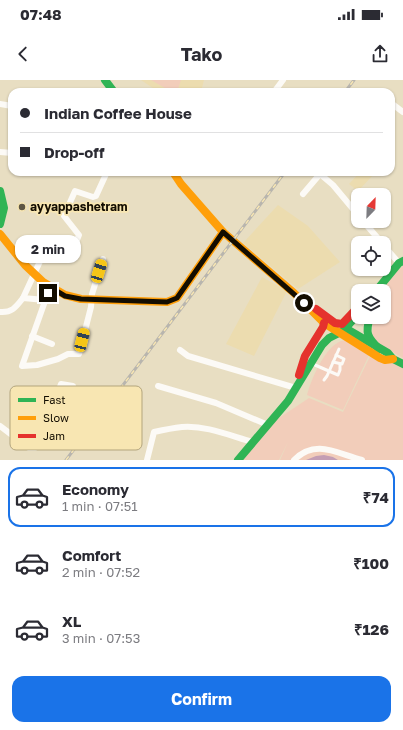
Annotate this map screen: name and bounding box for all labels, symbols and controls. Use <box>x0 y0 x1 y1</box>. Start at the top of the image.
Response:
text: 07:48 <box>20 5 62 23</box>
icon: back <box>12 43 34 65</box>
text: Tako <box>181 43 222 65</box>
icon: share <box>369 43 391 65</box>
text: Indian Coffee House <box>44 104 192 122</box>
text: Drop-off <box>44 143 104 161</box>
north arrow <box>351 188 391 228</box>
map controls <box>351 188 391 324</box>
place label: ayyappashetram <box>30 199 127 214</box>
marker: ayyappashetram <box>17 202 27 212</box>
callout: 2 min <box>15 235 81 263</box>
button: locate <box>351 236 391 276</box>
text: 2 min <box>31 241 65 257</box>
car <box>90 258 108 284</box>
route end <box>39 284 57 302</box>
button: layers <box>351 284 391 324</box>
route start <box>295 294 313 312</box>
car <box>73 327 91 353</box>
legend <box>10 386 142 450</box>
text: Fast <box>43 393 66 406</box>
text: Slow <box>43 411 69 424</box>
text: Jam <box>43 429 65 442</box>
icon: car <box>14 479 50 515</box>
text: Economy <box>62 480 129 498</box>
text: ₹74 <box>363 488 389 506</box>
text: 1 min · 07:51 <box>62 498 138 514</box>
icon: car <box>14 545 50 581</box>
text: Comfort <box>62 546 121 564</box>
text: ₹100 <box>353 554 389 572</box>
text: 2 min · 07:52 <box>62 564 140 580</box>
icon: car <box>14 611 50 647</box>
text: XL <box>62 612 81 630</box>
text: ₹126 <box>354 620 389 638</box>
text: 3 min · 07:53 <box>62 630 140 646</box>
button: Confirm <box>12 676 391 722</box>

